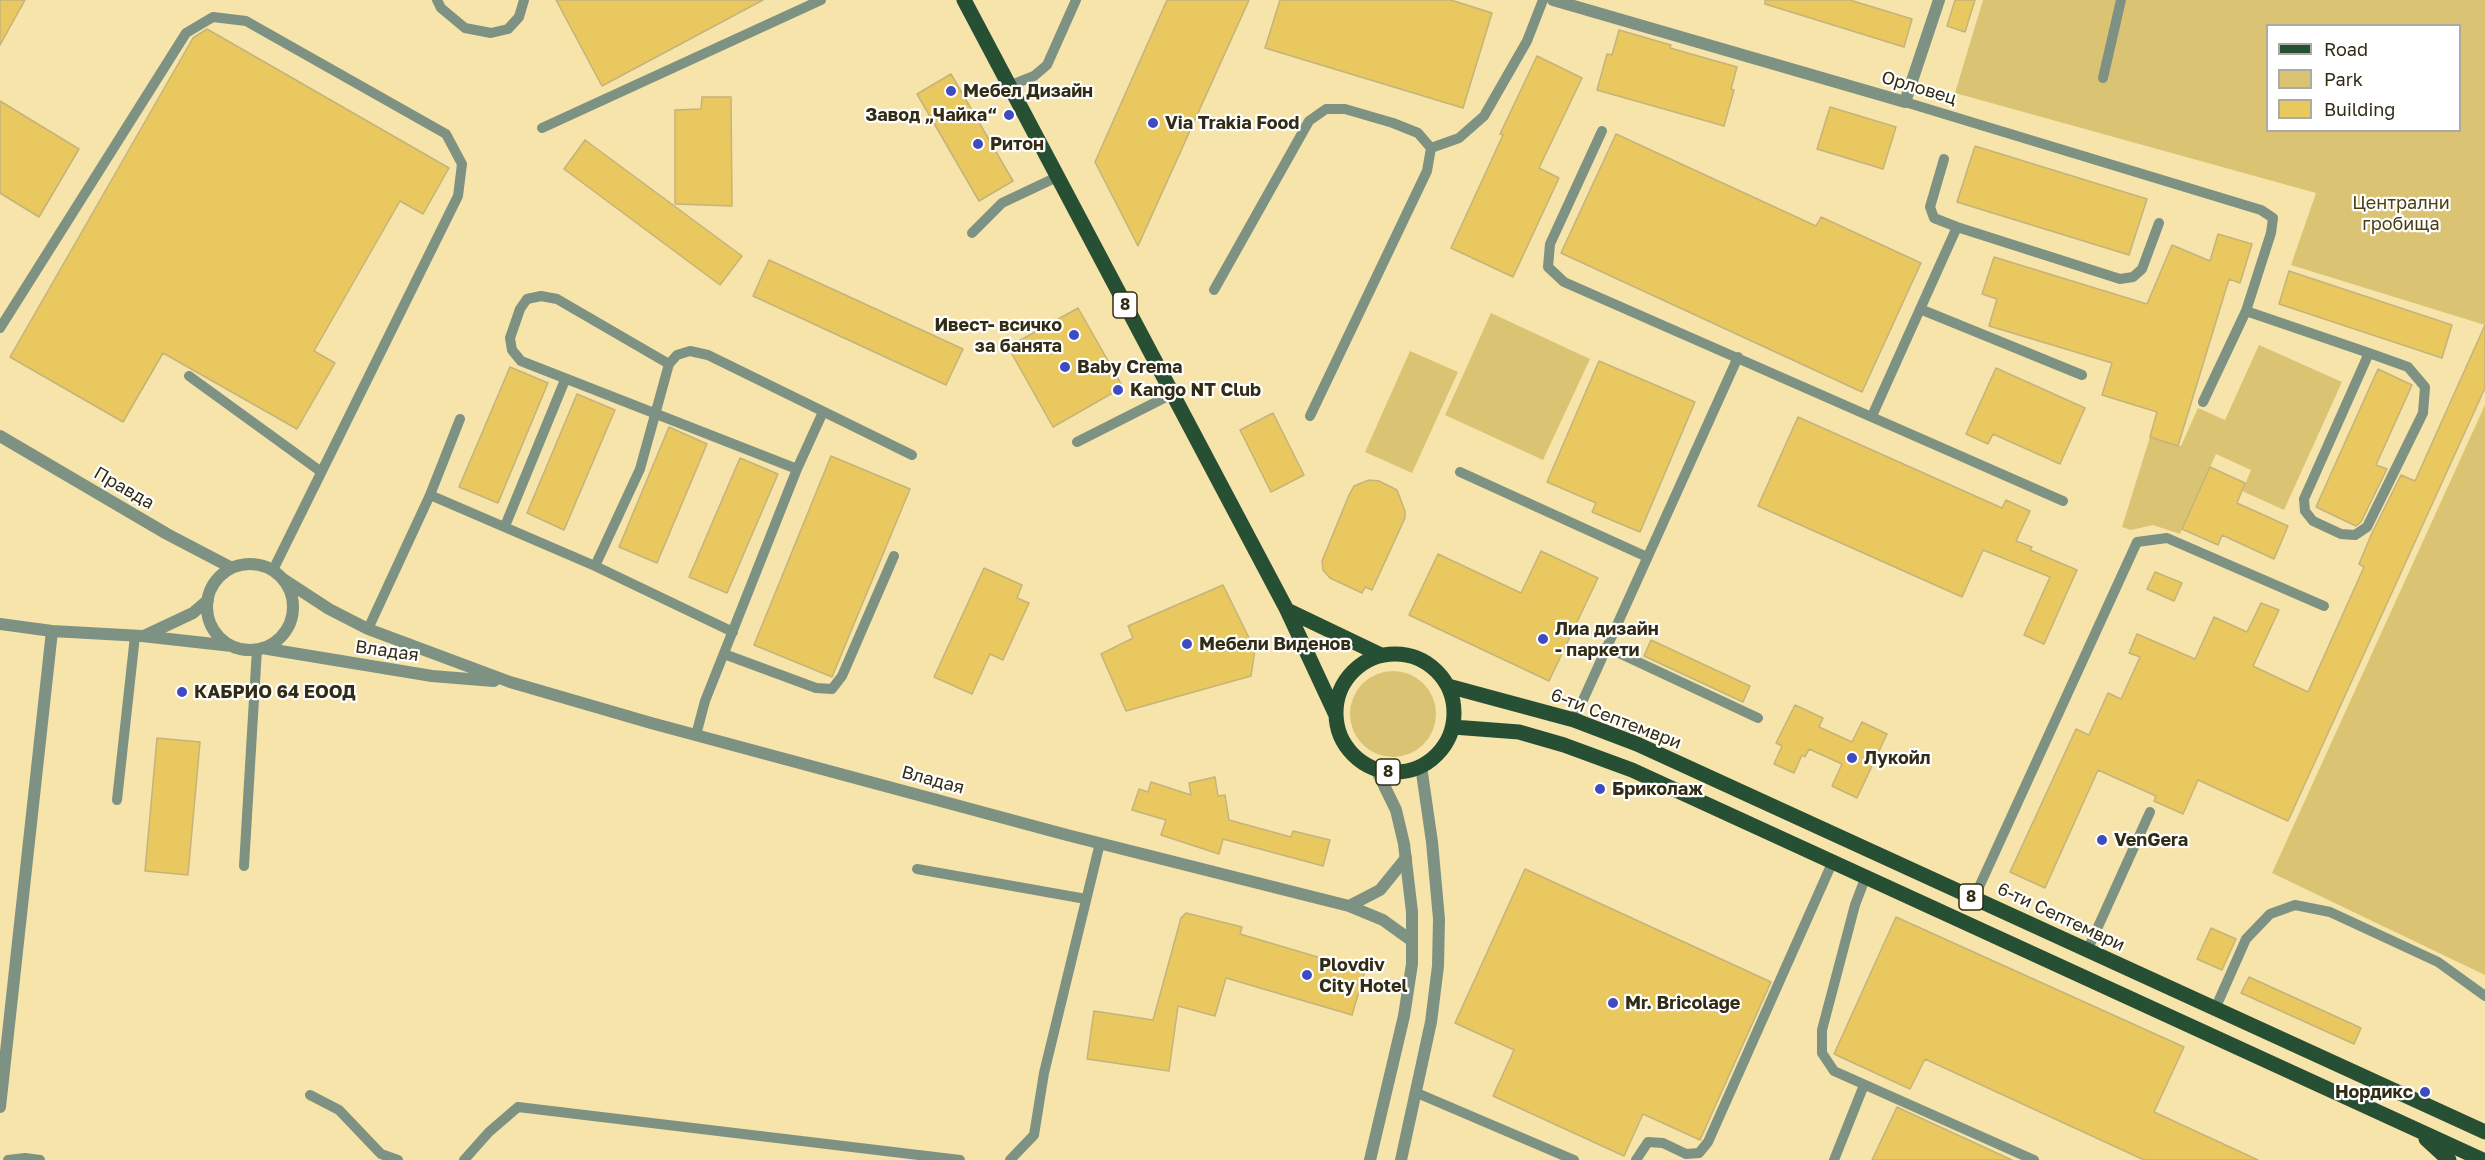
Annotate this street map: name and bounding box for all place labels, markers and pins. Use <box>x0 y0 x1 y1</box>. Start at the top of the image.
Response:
place label: Мебел Дизайн <box>963 80 1093 102</box>
marker: Мебел Дизайн <box>944 84 958 98</box>
place label: Завод „Чайка“ <box>865 104 997 126</box>
marker: Завод „Чайка“ <box>1002 108 1016 122</box>
place label: Via Trakia Food <box>1165 112 1299 134</box>
marker: Via Trakia Food <box>1146 116 1160 130</box>
place label: Ритон <box>990 133 1044 155</box>
marker: Ритон <box>971 137 985 151</box>
place label: Ивест- всичко за банята <box>934 314 1062 356</box>
marker: Ивест- всичко за банята <box>1067 328 1081 342</box>
place label: Baby Crema <box>1077 356 1182 378</box>
marker: Baby Crema <box>1058 360 1072 374</box>
place label: Kango NT Club <box>1130 379 1261 401</box>
marker: Kango NT Club <box>1111 383 1125 397</box>
place label: Лиа дизайн - паркети <box>1555 618 1659 660</box>
marker: Лиа дизайн - паркети <box>1536 632 1550 646</box>
place label: Мебели Виденов <box>1199 633 1351 655</box>
marker: Мебели Виденов <box>1180 637 1194 651</box>
place label: КАБРИО 64 ЕООД <box>194 681 356 703</box>
marker: КАБРИО 64 ЕООД <box>175 685 189 699</box>
place label: Лукойл <box>1864 747 1931 769</box>
marker: Лукойл <box>1845 751 1859 765</box>
place label: Бриколаж <box>1612 778 1703 800</box>
marker: Бриколаж <box>1593 782 1607 796</box>
place label: VenGera <box>2114 829 2188 851</box>
marker: VenGera <box>2095 833 2109 847</box>
place label: Plovdiv City Hotel <box>1319 954 1408 996</box>
marker: Plovdiv City Hotel <box>1300 968 1314 982</box>
place label: Mr. Bricolage <box>1625 992 1740 1014</box>
marker: Mr. Bricolage <box>1606 996 1620 1010</box>
place label: Нордикс <box>2335 1081 2413 1103</box>
marker: Нордикс <box>2418 1085 2432 1099</box>

